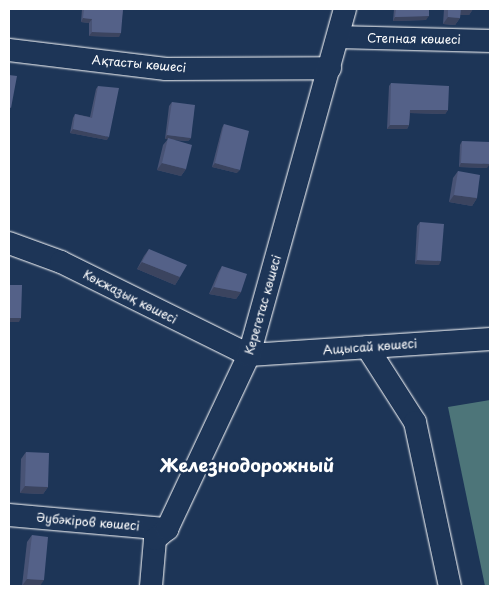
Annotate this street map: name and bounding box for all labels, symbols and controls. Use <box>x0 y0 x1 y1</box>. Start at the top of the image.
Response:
street label: Степная көшесі <box>367 31 461 47</box>
street label: Ақтасты көшесі <box>91 53 187 75</box>
street label: Керегетас көшесі <box>242 254 284 356</box>
street label: Көкжазық көшесі <box>81 267 179 327</box>
street label: Ащысай көшесі <box>322 337 418 357</box>
district label: Железнодорожный <box>160 454 334 476</box>
street label: Әубәкіров көшесі <box>35 510 141 534</box>

